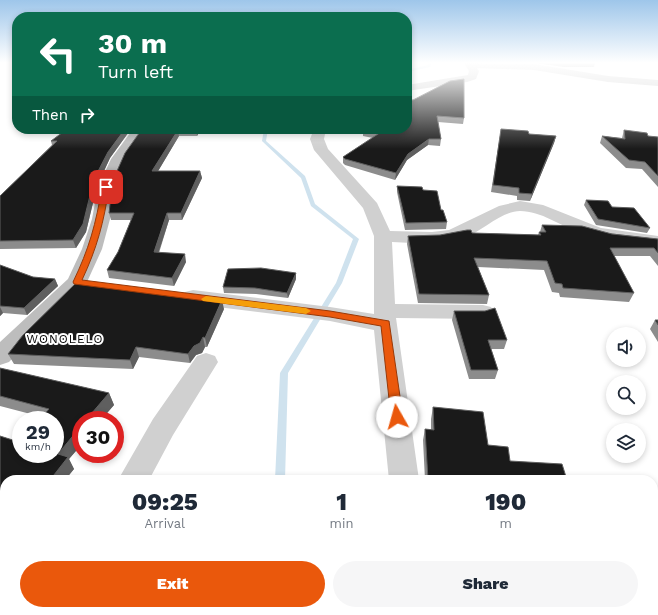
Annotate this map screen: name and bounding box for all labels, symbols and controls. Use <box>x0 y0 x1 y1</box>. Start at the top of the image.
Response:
text: 30 m <box>98 27 167 60</box>
icon: left <box>32 28 84 80</box>
text: Turn left <box>98 61 173 82</box>
icon: right <box>76 104 98 126</box>
text: Then <box>32 106 68 124</box>
pin <box>89 170 123 204</box>
icon: arrive <box>95 176 117 198</box>
map controls <box>606 327 646 463</box>
button: sound <box>606 327 646 367</box>
district label: WONOLELO <box>27 332 103 346</box>
button: search <box>606 375 646 415</box>
position arrow <box>376 396 418 438</box>
speed limit sign: 30 <box>72 411 124 463</box>
text: 29 <box>26 420 50 444</box>
button: layers <box>606 423 646 463</box>
text: km/h <box>25 441 51 452</box>
text: 09:25 <box>132 488 198 516</box>
text: 1 <box>336 488 347 516</box>
text: 190 <box>485 488 526 516</box>
text: Arrival <box>144 516 185 531</box>
text: min <box>330 516 353 531</box>
text: m <box>500 516 512 531</box>
button: Exit <box>20 561 325 607</box>
button: Share <box>333 561 638 607</box>

